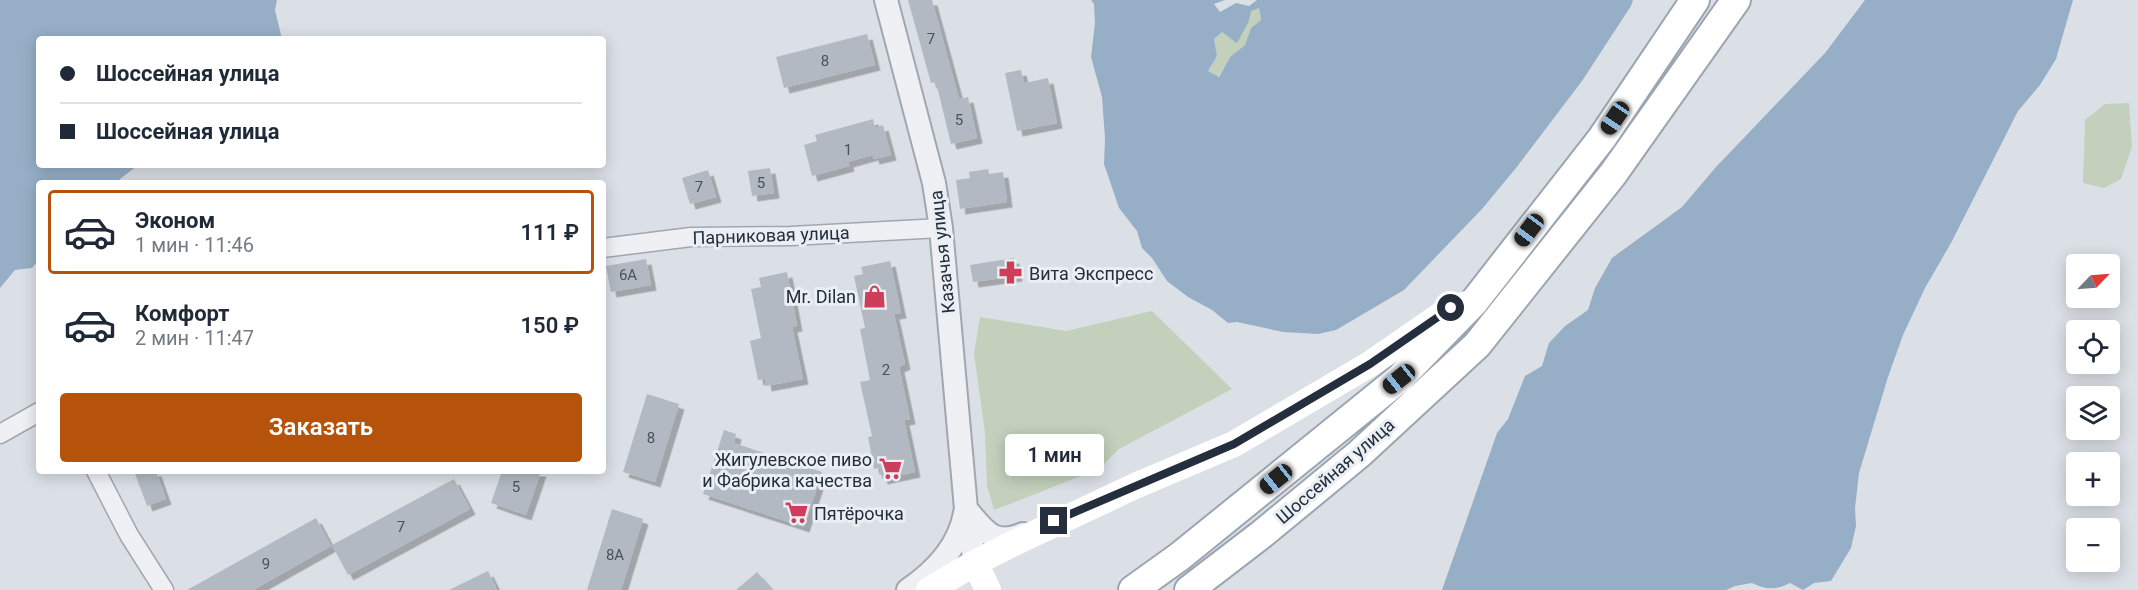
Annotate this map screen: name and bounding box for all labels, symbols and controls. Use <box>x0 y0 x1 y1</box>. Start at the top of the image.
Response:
house number: 7 <box>927 30 935 48</box>
house number: 8 <box>821 52 829 70</box>
text: Шоссейная улица <box>96 61 280 86</box>
car <box>1597 98 1633 138</box>
house number: 5 <box>955 111 963 129</box>
text: Шоссейная улица <box>96 119 280 144</box>
house number: 1 <box>844 141 852 159</box>
house number: 5 <box>757 174 765 192</box>
house number: 7 <box>695 178 703 196</box>
street label: Казачья улица <box>925 189 959 315</box>
icon: car <box>63 205 117 259</box>
text: Эконом <box>135 208 215 233</box>
car <box>1511 210 1547 250</box>
text: 111 ₽ <box>521 220 579 245</box>
street label: Парниковая улица <box>692 222 850 248</box>
text: 1 мин · 11:46 <box>135 233 254 257</box>
north arrow <box>2066 254 2120 308</box>
map controls <box>2066 254 2120 572</box>
pharmacy icon: Вита Экспресс <box>998 260 1024 286</box>
place label: Вита Экспресс <box>1029 263 1153 284</box>
house number: 6А <box>619 266 637 284</box>
shop icon: Mr. Dilan <box>861 283 887 309</box>
place label: Mr. Dilan <box>786 286 856 307</box>
route start <box>1437 294 1464 321</box>
icon: car <box>63 298 117 352</box>
text: Комфорт <box>135 301 230 326</box>
text: 150 ₽ <box>521 313 579 338</box>
button: locate <box>2066 320 2120 374</box>
text: 2 мин · 11:47 <box>135 326 254 350</box>
house number: 2 <box>882 361 890 379</box>
car <box>1379 361 1419 397</box>
button: layers <box>2066 386 2120 440</box>
button: Заказать <box>60 393 582 462</box>
street label: Шоссейная улица <box>1272 414 1398 528</box>
house number: 8 <box>647 429 655 447</box>
callout: 1 мин <box>1004 434 1104 476</box>
text: 1 мин <box>1027 443 1082 467</box>
place label: Жигулевское пиво и Фабрика качества <box>702 449 872 491</box>
button: + <box>2066 452 2120 506</box>
supermarket icon: Жигулевское пиво и Фабрика качества <box>877 456 903 482</box>
car <box>1256 461 1296 497</box>
house number: 5 <box>512 478 520 496</box>
supermarket icon: Пятёрочка <box>783 500 809 526</box>
place label: Пятёрочка <box>814 503 904 524</box>
route end <box>1040 507 1067 534</box>
house number: 7 <box>397 518 405 536</box>
button: − <box>2066 518 2120 572</box>
house number: 8А <box>606 546 624 564</box>
house number: 9 <box>262 555 270 573</box>

